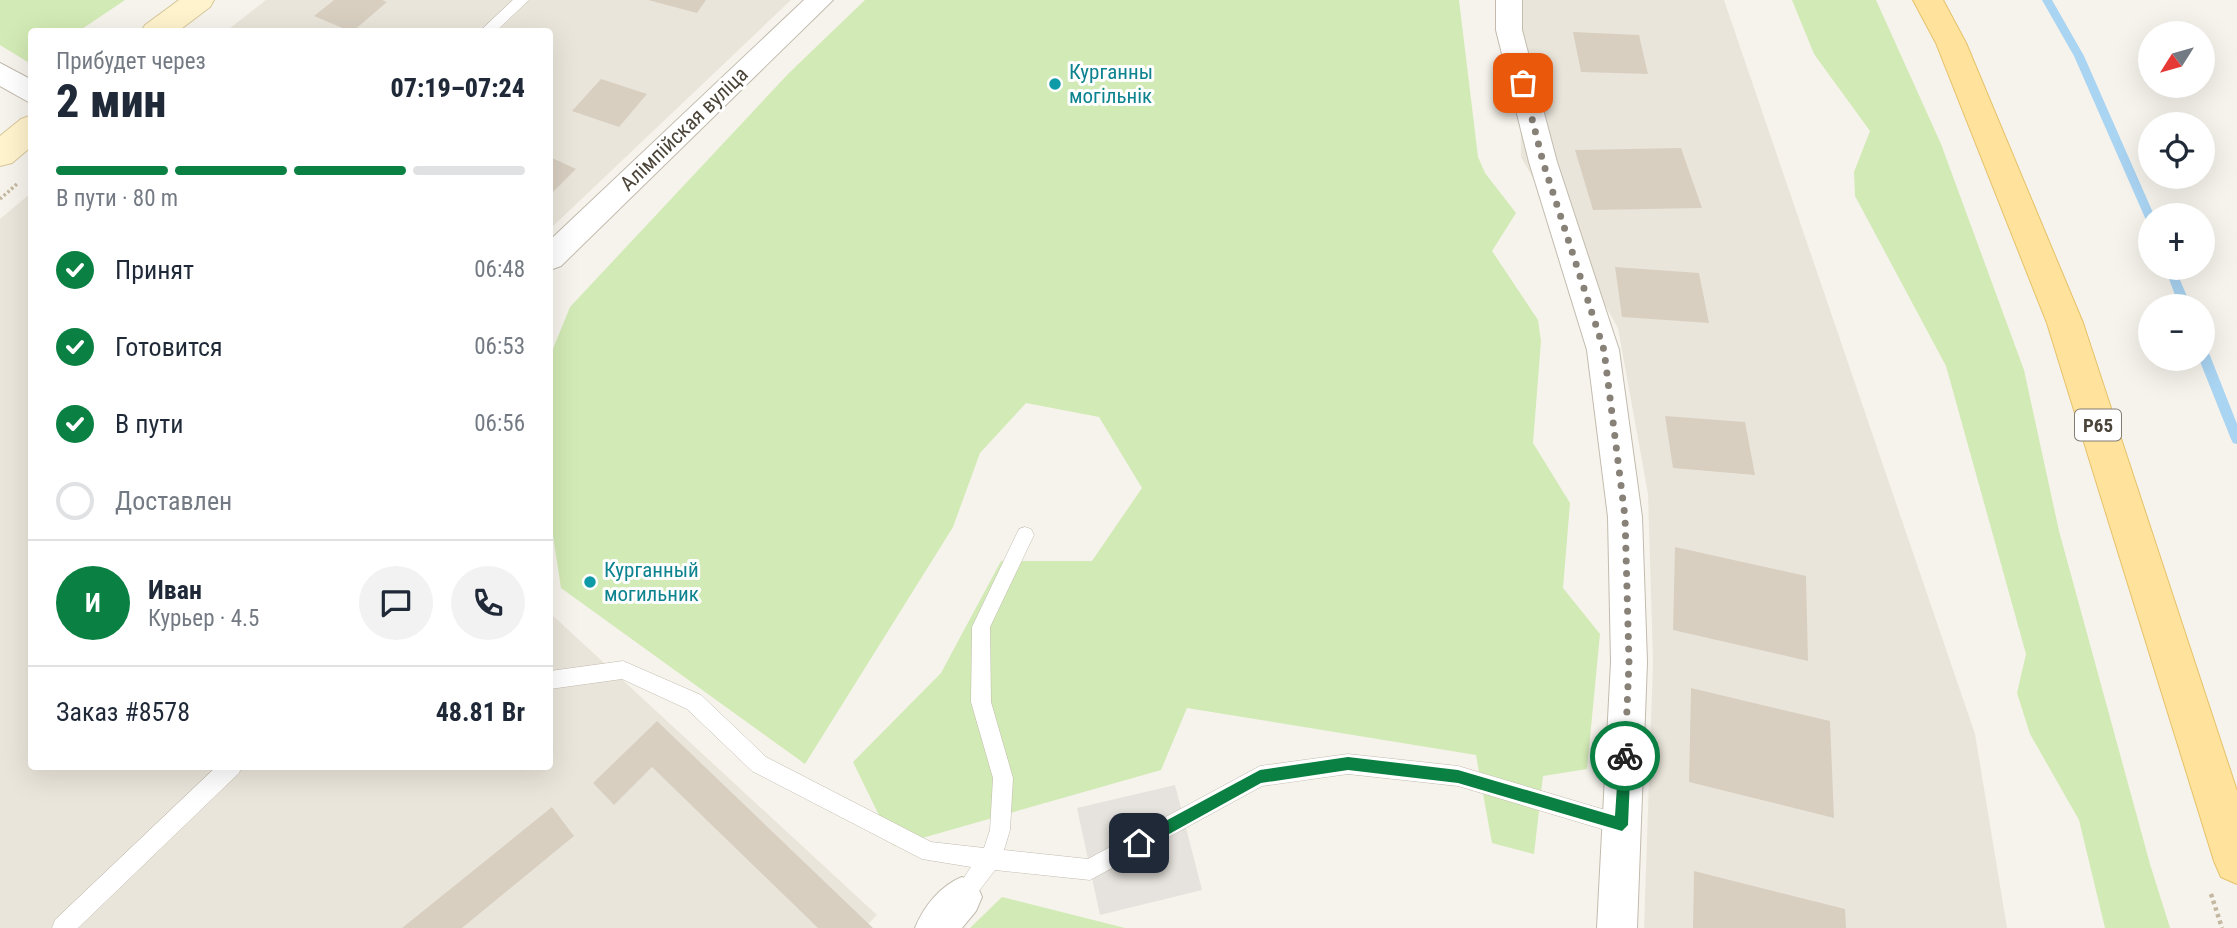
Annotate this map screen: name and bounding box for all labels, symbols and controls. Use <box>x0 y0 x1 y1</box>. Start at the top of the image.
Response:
north arrow <box>2138 21 2216 98</box>
map controls <box>2138 21 2215 371</box>
text: Прибудет через <box>56 48 206 75</box>
pin <box>1493 53 1553 113</box>
place label: Курганны могільнік <box>1069 60 1153 108</box>
street label: Алімпійская вуліца <box>615 62 753 196</box>
icon: bag <box>1504 64 1542 102</box>
text: 07:19–07:24 <box>391 73 525 103</box>
text: 2 мин <box>56 74 166 128</box>
marker: Курганны могільнік <box>1047 76 1063 92</box>
button: locate <box>2138 112 2215 189</box>
text: В пути · 80 m <box>56 185 178 212</box>
button: + <box>2138 203 2215 280</box>
icon: check <box>56 251 94 289</box>
text: Принят <box>115 255 194 285</box>
text: 06:48 <box>474 256 525 283</box>
button: − <box>2138 294 2215 371</box>
icon: check <box>56 328 94 366</box>
text: Готовится <box>115 332 223 362</box>
text: 06:53 <box>474 333 525 360</box>
icon: check <box>56 405 94 443</box>
text: В пути <box>115 409 184 439</box>
text: 06:56 <box>474 410 525 437</box>
road number: Р65 <box>2075 410 2121 440</box>
text: Доставлен <box>115 486 232 516</box>
place label: Курганный могильник <box>604 558 699 606</box>
button: chat <box>359 566 433 640</box>
button: phone <box>451 566 525 640</box>
marker: Курганный могильник <box>582 574 598 590</box>
text: Иван <box>148 575 202 605</box>
text: И <box>85 588 101 618</box>
text: Курьер · 4.5 <box>148 605 259 632</box>
text: Заказ #8578 <box>56 697 190 727</box>
text: 48.81 Br <box>436 697 525 727</box>
courier <box>1590 721 1660 791</box>
icon: bike <box>1606 737 1644 775</box>
pin <box>1109 813 1169 873</box>
icon: home <box>1120 824 1158 862</box>

